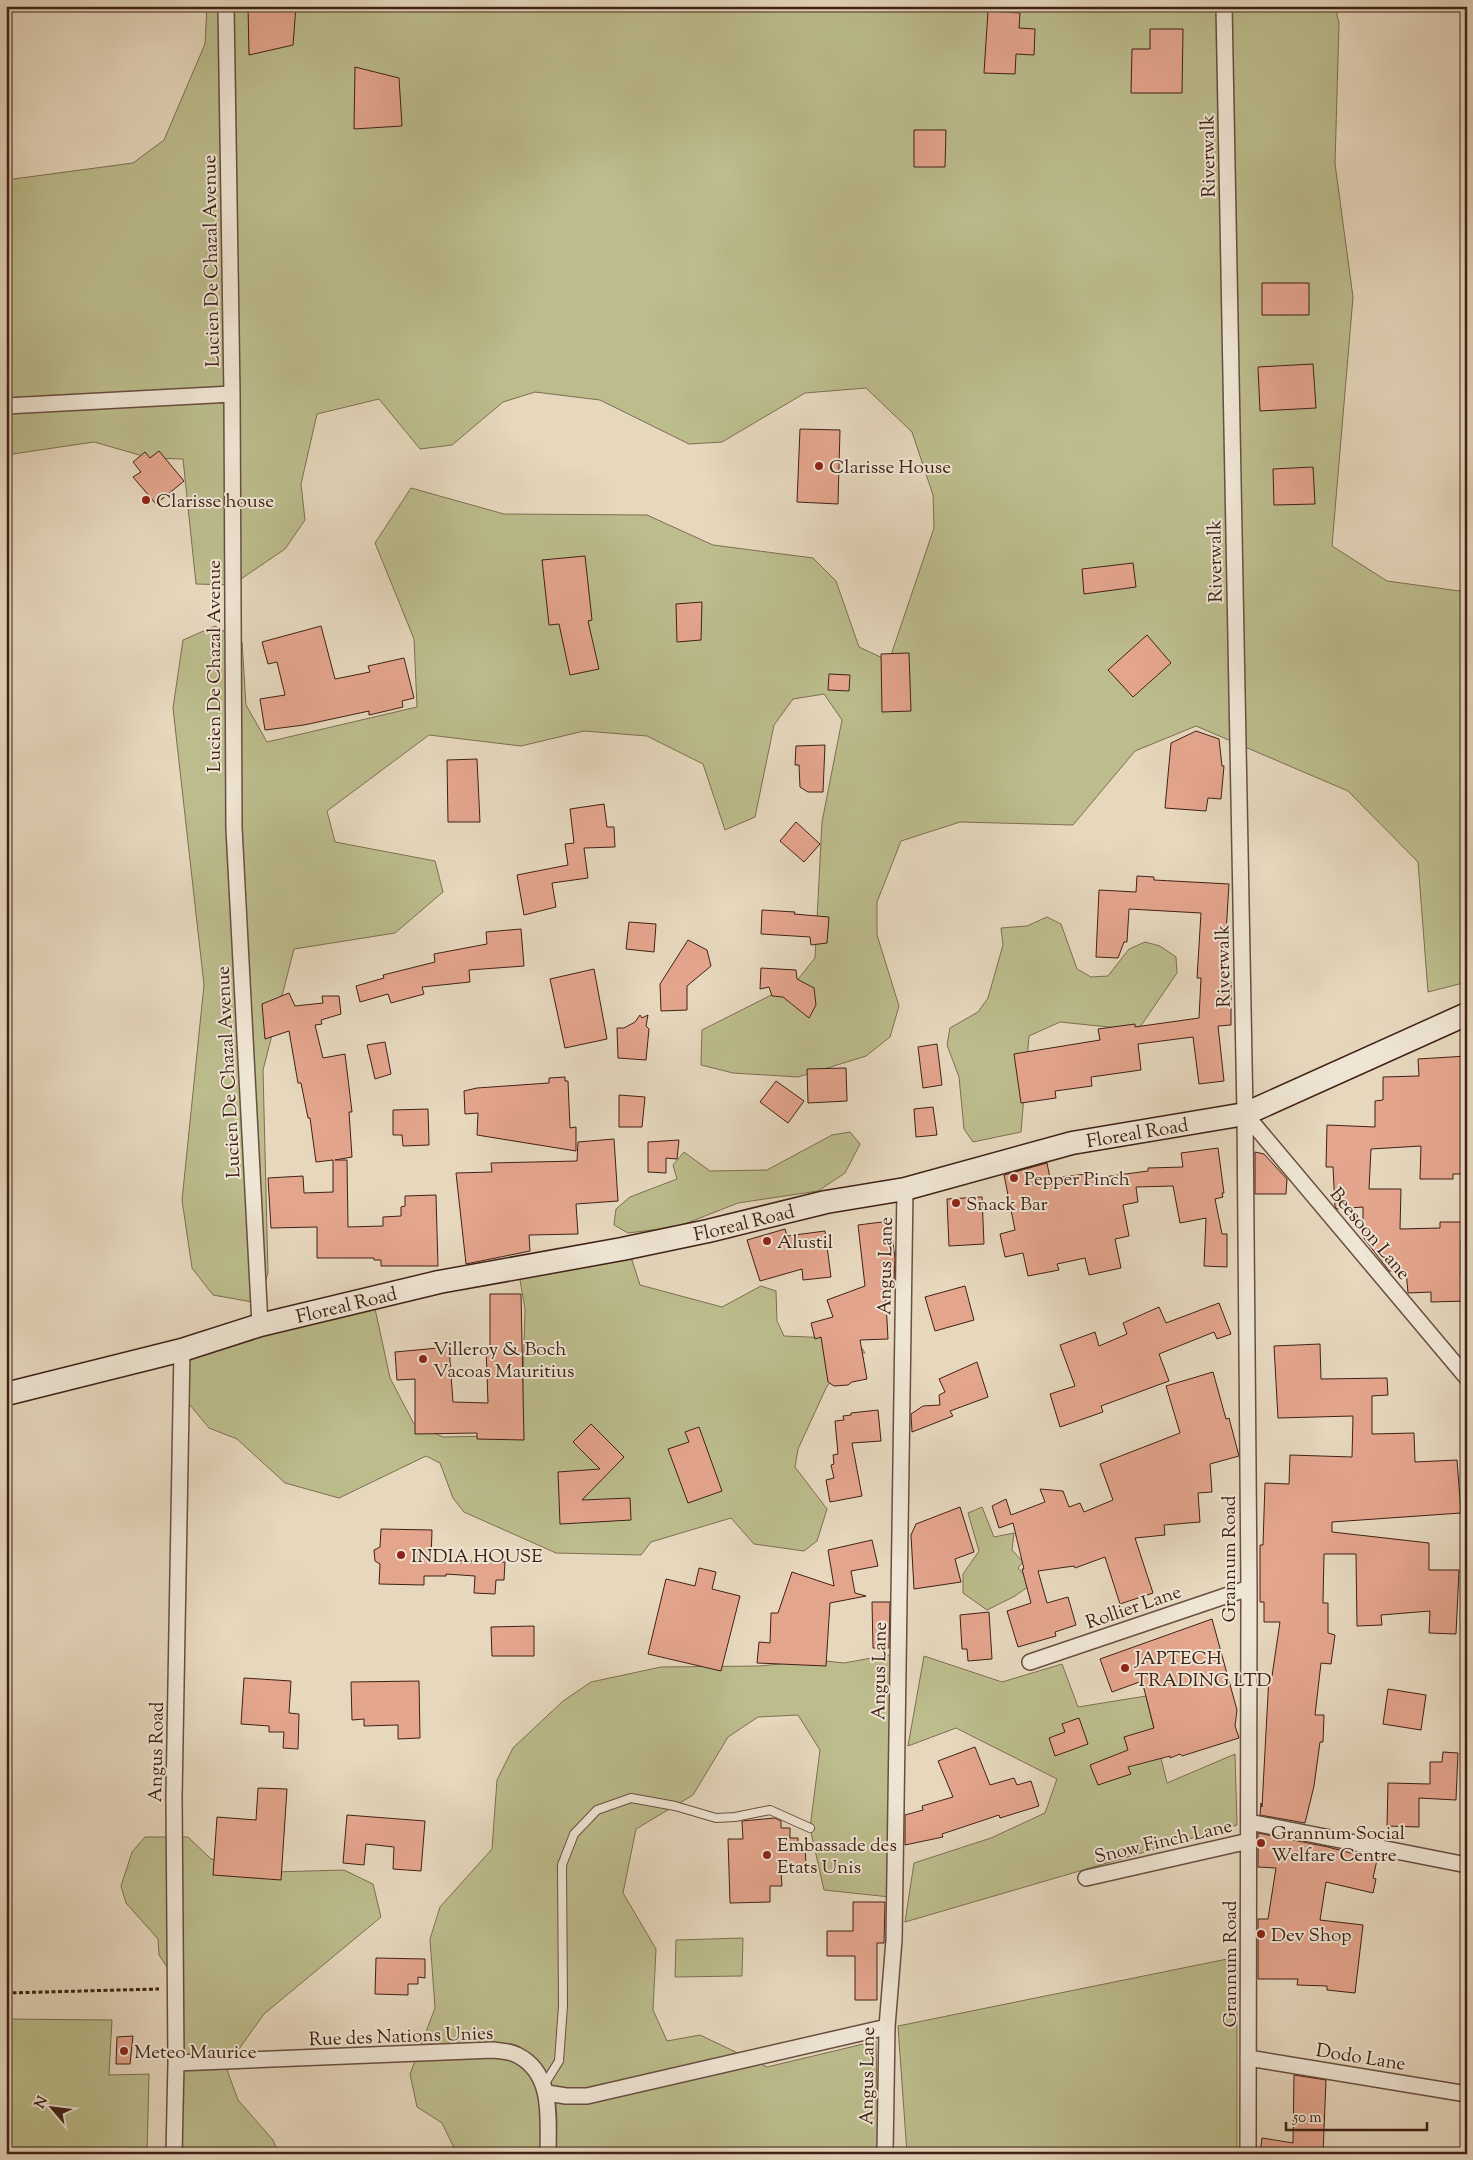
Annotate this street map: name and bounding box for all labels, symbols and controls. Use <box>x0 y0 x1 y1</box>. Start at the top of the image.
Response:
street label: Riverwalk <box>1195 114 1224 198</box>
street label: Lucien De Chazal Avenue <box>197 154 228 367</box>
place label: Clarisse House <box>829 455 951 482</box>
marker: Clarisse House <box>813 460 825 472</box>
place label: Clarisse house <box>156 489 274 516</box>
marker: Clarisse house <box>140 494 152 506</box>
street label: Riverwalk <box>1202 519 1231 603</box>
street label: Lucien De Chazal Avenue <box>202 560 229 772</box>
street label: Riverwalk <box>1210 924 1239 1008</box>
street label: Lucien De Chazal Avenue <box>210 965 249 1179</box>
street label: Floreal Road <box>1084 1113 1191 1156</box>
place label: Pepper Pinch <box>1024 1167 1130 1194</box>
marker: Pepper Pinch <box>1008 1172 1020 1184</box>
street label: Beesoon Lane <box>1322 1183 1416 1287</box>
place label: Snack Bar <box>966 1192 1048 1219</box>
marker: Snack Bar <box>950 1197 962 1209</box>
street label: Floreal Road <box>691 1199 798 1250</box>
street label: Angus Lane <box>872 1217 901 1315</box>
place label: Alustil <box>777 1230 833 1257</box>
marker: Alustil <box>761 1235 773 1247</box>
street label: Floreal Road <box>294 1282 400 1332</box>
place label: Villeroy & Boch Vacoas Mauritius <box>433 1337 575 1386</box>
marker: Villeroy & Boch Vacoas Mauritius <box>417 1353 429 1365</box>
street label: Grannum Road <box>1217 1495 1244 1623</box>
place label: INDIA HOUSE <box>411 1544 543 1571</box>
marker: INDIA HOUSE <box>395 1549 407 1561</box>
street label: Rollier Lane <box>1082 1579 1185 1637</box>
street label: Angus Lane <box>866 1622 895 1720</box>
place label: JAPTECH TRADING LTD <box>1134 1646 1272 1695</box>
marker: JAPTECH TRADING LTD <box>1119 1662 1131 1674</box>
street label: Angus Road <box>143 1701 172 1803</box>
street label: Snow Finch Lane <box>1092 1813 1235 1871</box>
place label: Grannum Social Welfare Centre <box>1271 1821 1405 1870</box>
place label: Embassade des Etats Unis <box>777 1833 897 1882</box>
marker: Grannum Social Welfare Centre <box>1255 1837 1267 1849</box>
marker: Embassade des Etats Unis <box>761 1849 773 1861</box>
street label: Grannum Road <box>1218 1900 1245 2028</box>
place label: Dev Shop <box>1271 1923 1352 1950</box>
marker: Dev Shop <box>1255 1928 1267 1940</box>
street label: Rue des Nations Unies <box>308 2021 494 2054</box>
street label: Angus Lane <box>854 2027 883 2125</box>
street label: Dodo Lane <box>1314 2038 1408 2079</box>
place label: Meteo Maurice <box>134 2040 257 2067</box>
marker: Meteo Maurice <box>118 2045 130 2057</box>
north arrow <box>28 2082 78 2132</box>
text: N <box>31 2093 54 2112</box>
scale bar <box>1286 2100 1427 2132</box>
text: 50 m <box>1292 2108 1322 2129</box>

